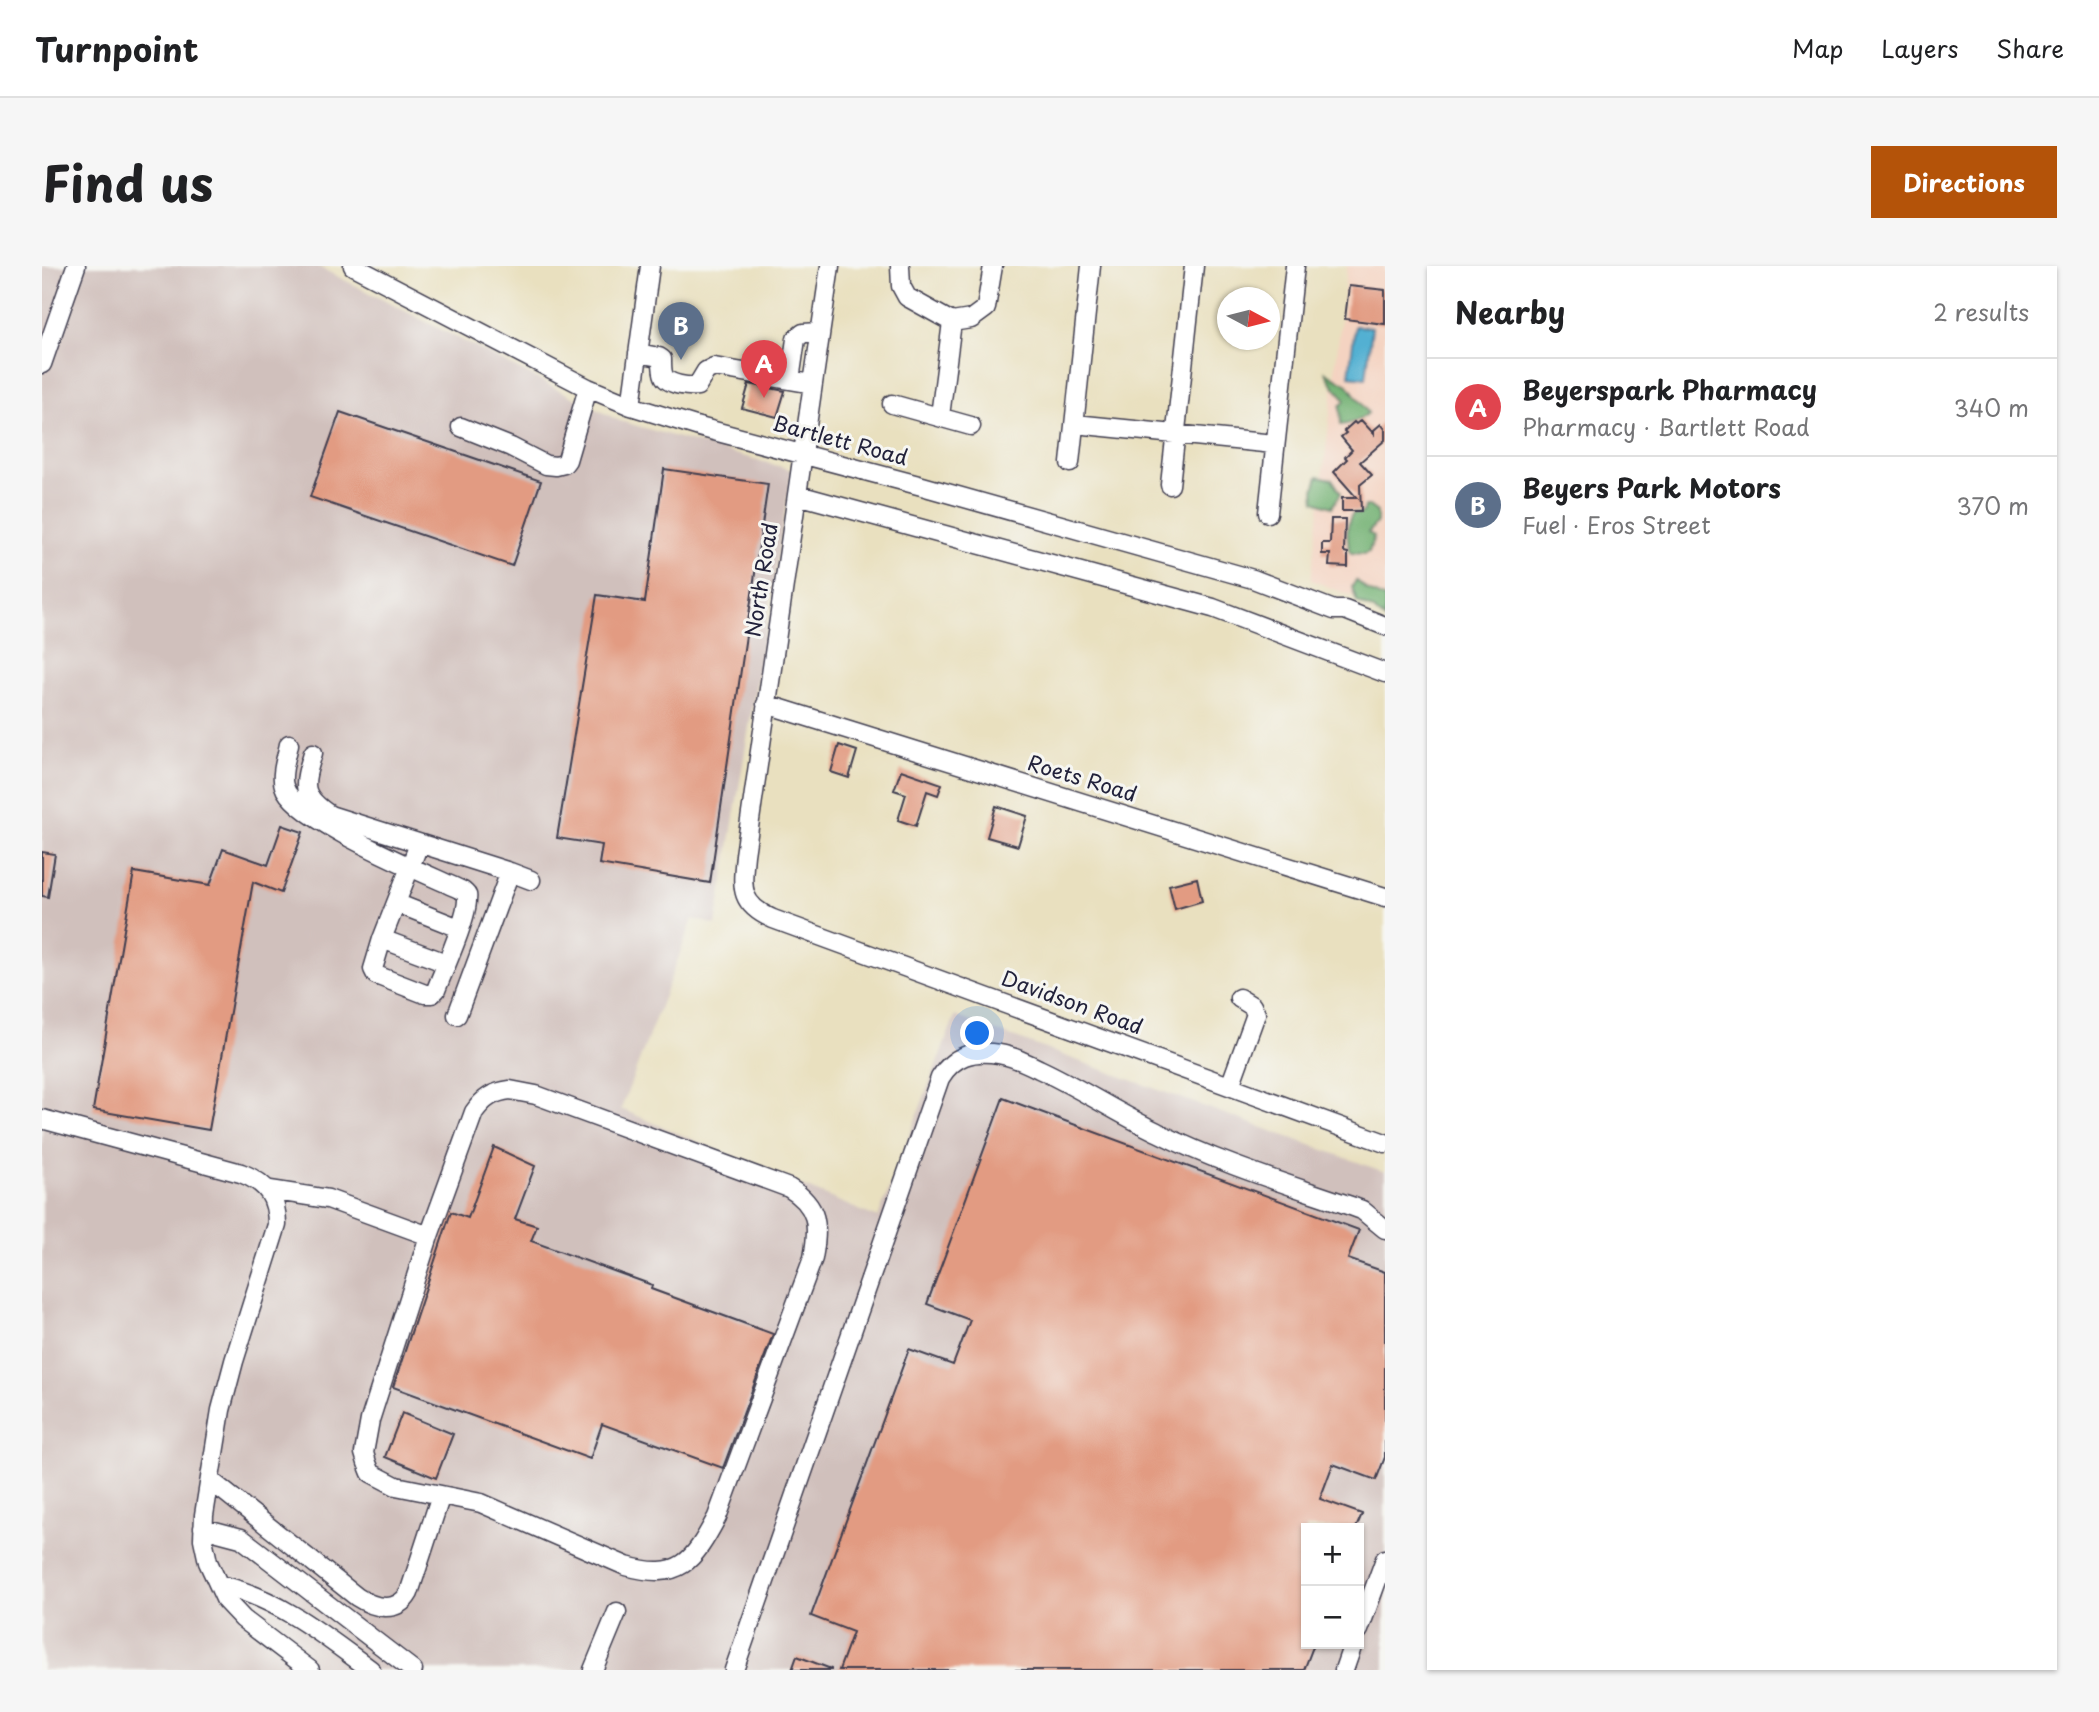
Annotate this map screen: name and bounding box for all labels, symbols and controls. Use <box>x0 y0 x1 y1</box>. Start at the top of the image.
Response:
text: Turnpoint <box>35 23 199 73</box>
text: Map <box>1792 30 1843 66</box>
text: Layers <box>1881 30 1958 66</box>
text: Share <box>1996 30 2064 66</box>
text: Find us <box>42 145 213 219</box>
button: Directions <box>1871 146 2057 218</box>
north arrow <box>1217 287 1280 350</box>
text: Nearby <box>1455 289 1565 334</box>
text: 2 results <box>1933 294 2029 329</box>
pin: B <box>658 302 704 360</box>
pin: A <box>741 340 787 398</box>
text: Beyerspark Pharmacy <box>1522 370 1817 409</box>
text: A <box>1469 390 1487 425</box>
text: 340 m <box>1954 390 2029 425</box>
street label: Bartlett Road <box>769 406 912 473</box>
text: Pharmacy · Bartlett Road <box>1522 409 1810 444</box>
text: Beyers Park Motors <box>1522 468 1781 507</box>
text: B <box>1470 488 1486 523</box>
text: 370 m <box>1956 488 2029 523</box>
text: Fuel · Eros Street <box>1522 507 1711 542</box>
street label: North Road <box>735 520 785 639</box>
street label: Roets Road <box>1024 745 1141 809</box>
street label: Davidson Road <box>997 961 1148 1042</box>
your location <box>960 1016 994 1050</box>
map controls <box>1301 1523 1364 1649</box>
button: + <box>1301 1523 1364 1586</box>
button: − <box>1301 1586 1364 1649</box>

